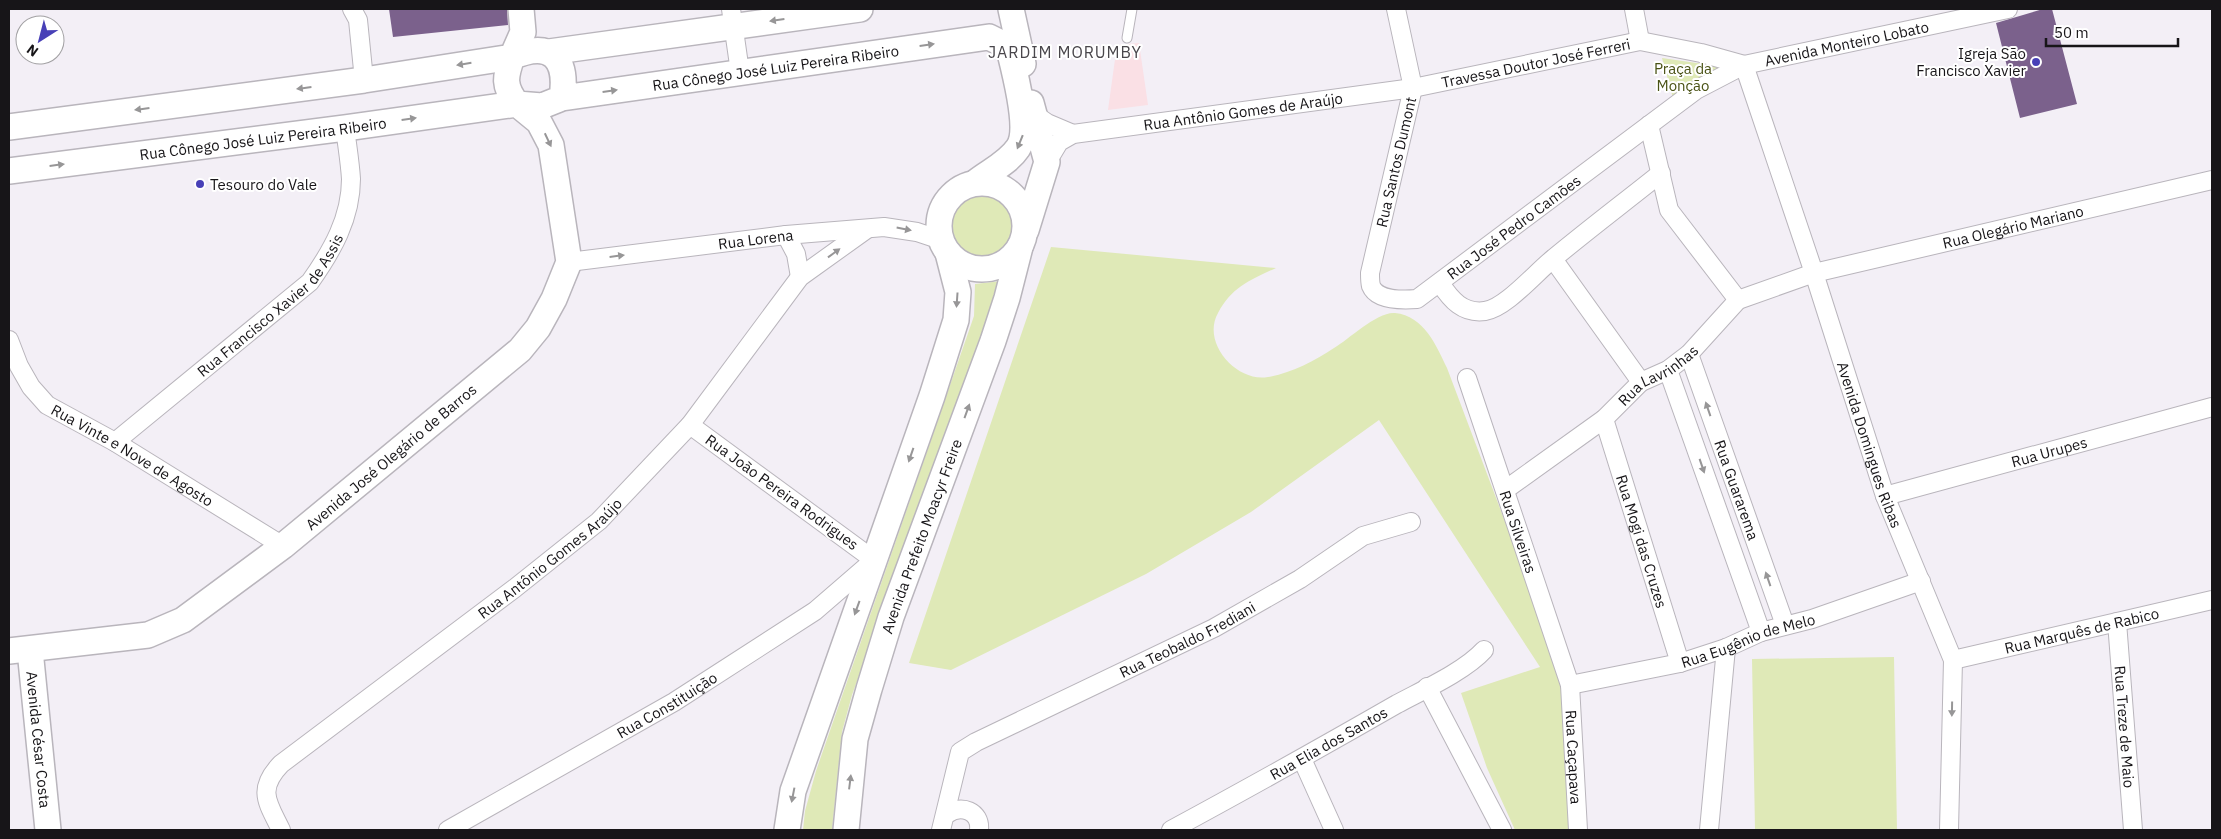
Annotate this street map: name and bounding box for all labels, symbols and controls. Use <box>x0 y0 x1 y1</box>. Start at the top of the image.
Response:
north arrow <box>15 15 65 65</box>
scale bar <box>2046 15 2178 47</box>
one-way arrow <box>769 16 785 24</box>
street label: Avenida Monteiro Lobato <box>1763 17 1930 70</box>
text: 50 m <box>2054 23 2089 42</box>
street label: Travessa Doutor José Ferreri <box>1440 34 1632 91</box>
text: N <box>23 40 42 61</box>
street label: Rua Cônego José Luiz Pereira Ribeiro <box>651 40 900 94</box>
one-way arrow <box>919 41 935 49</box>
district label: JARDIM MORUMBY <box>988 42 1142 62</box>
place label: Igreja São Francisco Xavier <box>1916 44 2026 80</box>
marker: Igreja São Francisco Xavier <box>2030 56 2042 68</box>
park label: Praça da Monção <box>1654 59 1712 95</box>
one-way arrow <box>456 61 472 69</box>
one-way arrow <box>295 84 311 92</box>
one-way arrow <box>602 86 618 94</box>
street label: Rua Antônio Gomes de Araújo <box>1142 88 1344 134</box>
street label: Rua Santos Dumont <box>1372 95 1420 229</box>
one-way arrow <box>134 105 150 113</box>
street label: Rua Cônego José Luiz Pereira Ribeiro <box>138 113 388 164</box>
one-way arrow <box>401 115 417 123</box>
one-way arrow <box>544 133 552 147</box>
one-way arrow <box>1016 135 1024 150</box>
one-way arrow <box>49 161 65 169</box>
street label: Rua José Pedro Camões <box>1443 170 1584 283</box>
place label: Tesouro do Vale <box>210 175 317 194</box>
marker: Tesouro do Vale <box>194 178 206 190</box>
street label: Rua Olegário Mariano <box>1941 201 2085 252</box>
street label: Rua Lorena <box>717 225 794 253</box>
one-way arrow <box>896 226 912 234</box>
street label: Rua Francisco Xavier de Assis <box>193 231 347 381</box>
one-way arrow <box>827 248 841 258</box>
one-way arrow <box>609 252 625 260</box>
one-way arrow <box>953 292 961 308</box>
street label: Rua Lavrinhas <box>1614 341 1702 409</box>
street label: Avenida Domingues Ribas <box>1833 359 1907 531</box>
street label: Avenida José Olegário de Barros <box>302 380 480 534</box>
street label: Rua Vinte e Nove de Agosto <box>48 400 217 510</box>
one-way arrow <box>1704 401 1712 416</box>
one-way arrow <box>963 403 971 418</box>
street label: Rua João Pereira Rodrigues <box>702 430 862 554</box>
street label: Rua Urupes <box>2009 432 2089 471</box>
street label: Avenida Prefeito Moacyr Freire <box>877 436 966 636</box>
street label: Rua Guararema <box>1711 437 1764 542</box>
one-way arrow <box>907 448 915 463</box>
one-way arrow <box>1698 459 1706 474</box>
street label: Rua Mogi das Cruzes <box>1612 472 1672 610</box>
street label: Rua Silveiras <box>1496 488 1541 575</box>
street label: Rua Antônio Gomes Araújo <box>474 494 626 622</box>
one-way arrow <box>1764 571 1771 586</box>
street label: Rua Teobaldo Frediani <box>1116 597 1259 682</box>
one-way arrow <box>853 601 860 616</box>
street label: Rua Marquês de Rabico <box>2002 603 2161 657</box>
street label: Rua Eugênio de Melo <box>1678 609 1817 672</box>
street label: Rua Treze de Maio <box>2111 665 2139 789</box>
street label: Rua Constituição <box>613 667 720 742</box>
street label: Avenida César Costa <box>23 670 55 809</box>
one-way arrow <box>1948 701 1956 717</box>
street label: Rua Elia dos Santos <box>1266 702 1391 784</box>
street label: Rua Caçapava <box>1562 709 1586 805</box>
one-way arrow <box>846 773 854 789</box>
one-way arrow <box>788 787 796 803</box>

